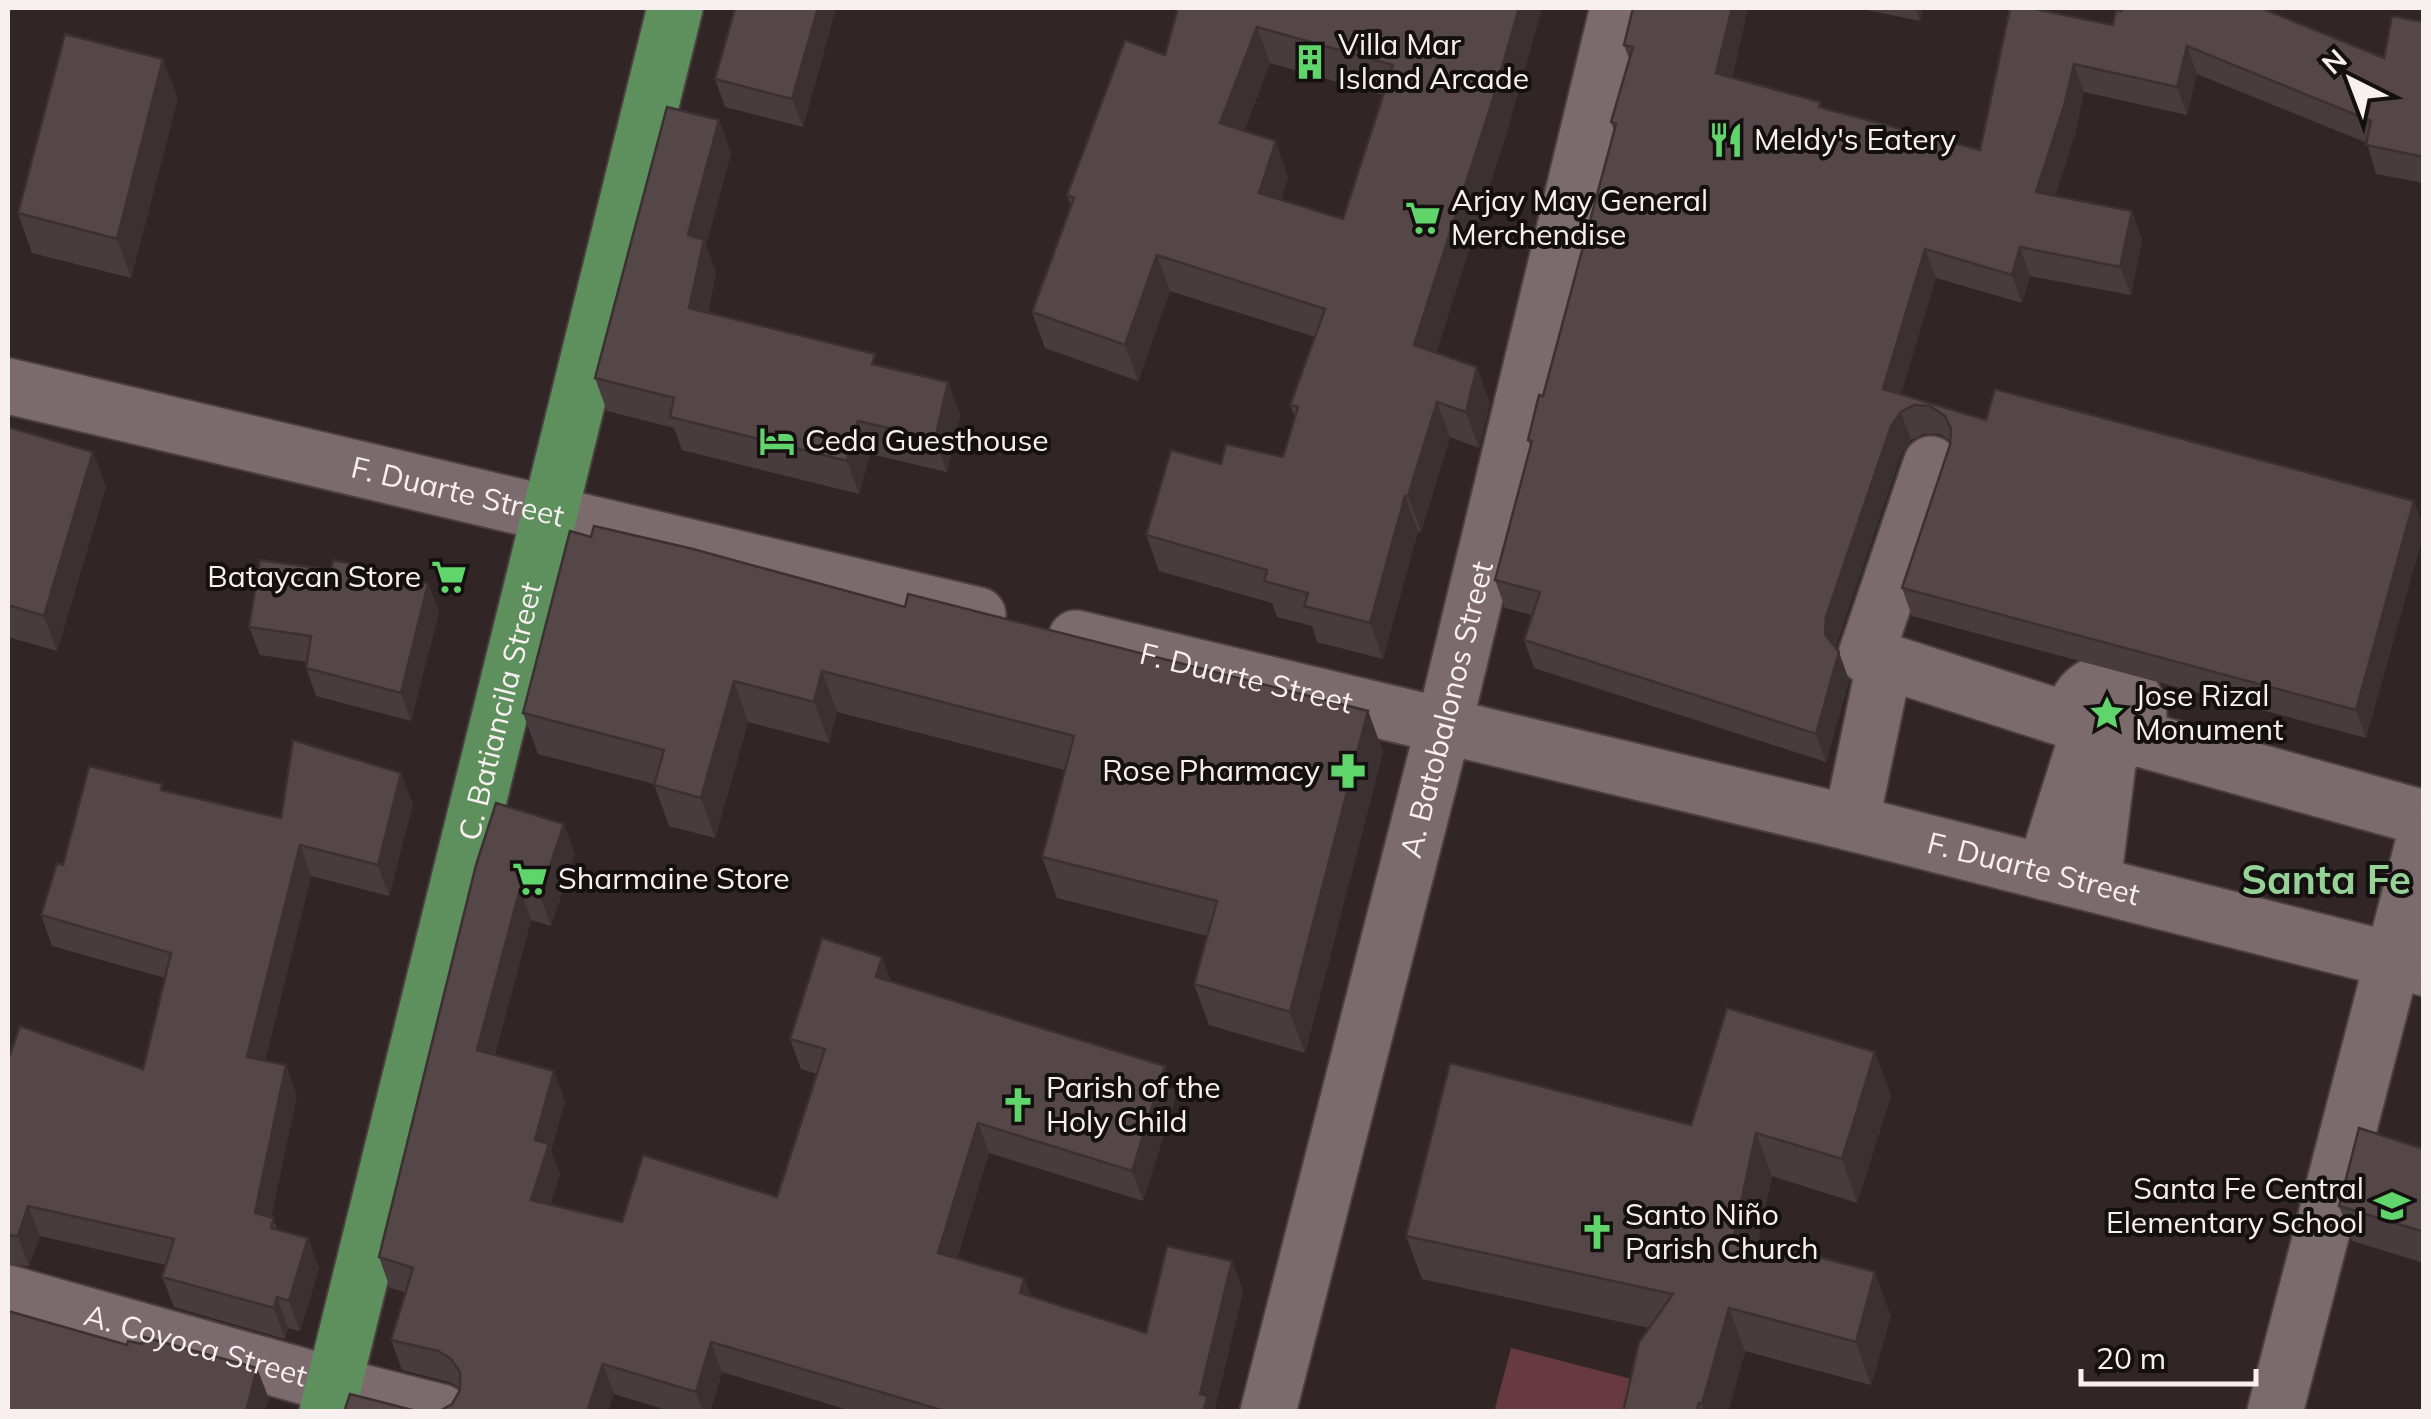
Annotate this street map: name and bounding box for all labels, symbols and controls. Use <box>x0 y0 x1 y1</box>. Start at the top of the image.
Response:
place label: Villa Mar Island Arcade <box>1338 25 1529 97</box>
north arrow <box>2301 30 2401 130</box>
text: N <box>2314 41 2354 81</box>
building icon: Villa Mar Island Arcade <box>1291 43 1329 81</box>
place label: Meldy's Eatery <box>1754 120 1956 158</box>
restaurant icon: Meldy's Eatery <box>1707 121 1745 159</box>
place label: Arjay May General Merchendise <box>1451 181 1708 253</box>
supermarket icon: Arjay May General Merchendise <box>1404 199 1442 237</box>
place label: Ceda Guesthouse <box>805 421 1049 459</box>
hotel icon: Ceda Guesthouse <box>758 422 796 460</box>
street label: F. Duarte Street <box>348 448 568 535</box>
place label: Bataycan Store <box>207 557 421 595</box>
street label: A. Batobalonos Street <box>1391 557 1501 861</box>
supermarket icon: Bataycan Store <box>430 558 468 596</box>
street label: C. Batiancila Street <box>449 578 550 844</box>
street label: F. Duarte Street <box>1136 634 1357 721</box>
place label: Jose Rizal Monument <box>2135 676 2284 748</box>
place icon: Jose Rizal Monument <box>2088 694 2126 732</box>
place label: Rose Pharmacy <box>1102 751 1320 789</box>
pharmacy icon: Rose Pharmacy <box>1329 752 1367 790</box>
street label: F. Duarte Street <box>1924 823 2144 913</box>
district label: Santa Fe <box>2241 854 2411 904</box>
place label: Sharmaine Store <box>558 859 790 897</box>
supermarket icon: Sharmaine Store <box>511 860 549 898</box>
place label: Parish of the Holy Child <box>1046 1068 1220 1140</box>
church icon: Parish of the Holy Child <box>999 1086 1037 1124</box>
place label: Santa Fe Central Elementary School <box>2106 1169 2364 1241</box>
school or university icon: Santa Fe Central Elementary School <box>2373 1187 2411 1225</box>
place label: Santo Niño Parish Church <box>1625 1195 1819 1267</box>
church icon: Santo Niño Parish Church <box>1578 1213 1616 1251</box>
street label: A. Coyoca Street <box>80 1295 312 1395</box>
scale bar <box>2081 1324 2256 1386</box>
text: 20 m <box>2096 1339 2166 1377</box>

